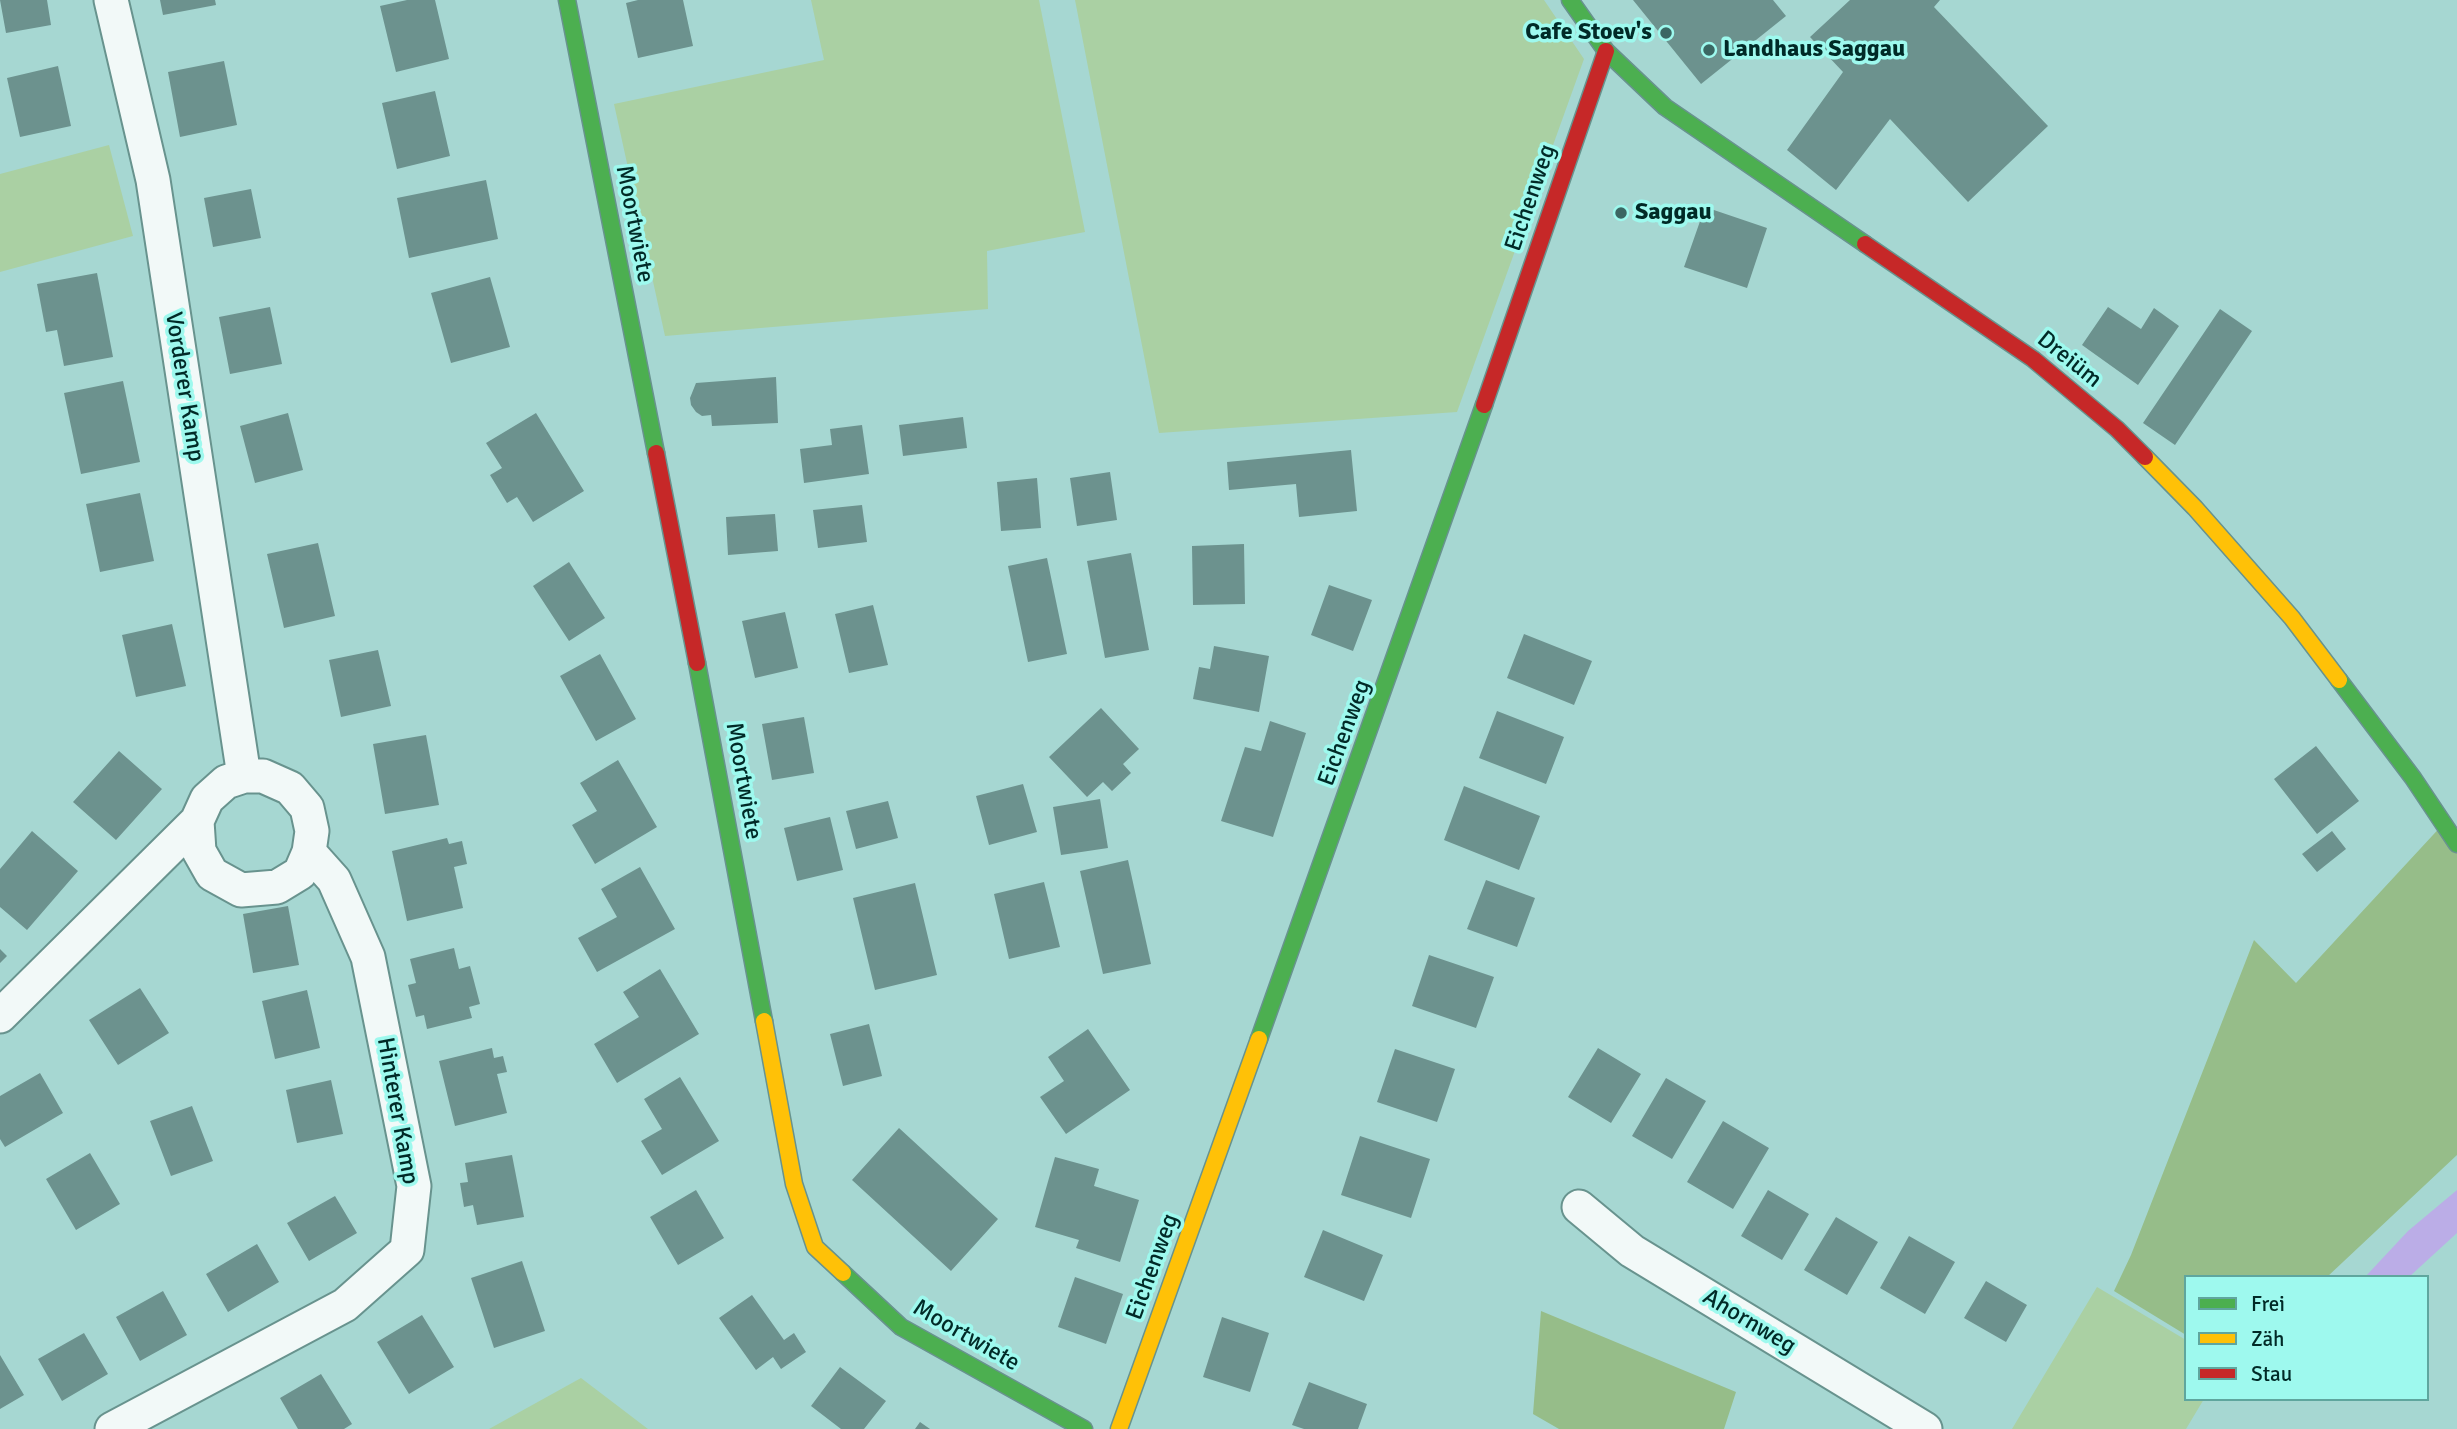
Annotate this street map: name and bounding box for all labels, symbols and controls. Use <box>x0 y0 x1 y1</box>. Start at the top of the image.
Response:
place label: Cafe Stoev's <box>1525 19 1652 47</box>
marker: Cafe Stoev's <box>1658 25 1674 41</box>
place label: Landhaus Saggau <box>1723 36 1905 64</box>
marker: Landhaus Saggau <box>1701 42 1717 58</box>
street label: Eichenweg <box>1499 141 1563 255</box>
street label: Moortwiete <box>609 163 659 285</box>
place label: Saggau <box>1635 199 1712 227</box>
marker: Saggau <box>1613 205 1629 221</box>
street label: Vorderer Kamp <box>158 310 210 464</box>
street label: Dreiüm <box>2031 325 2107 395</box>
street label: Eichenweg <box>1313 676 1377 790</box>
street label: Moortwiete <box>719 720 767 842</box>
street label: Hinterer Kamp <box>370 1035 424 1187</box>
street label: Eichenweg <box>1121 1210 1185 1324</box>
legend <box>2184 1275 2429 1401</box>
street label: Ahornweg <box>1697 1283 1801 1361</box>
text: Frei <box>2251 1291 2285 1317</box>
street label: Moortwiete <box>907 1294 1025 1378</box>
text: Zäh <box>2251 1326 2285 1352</box>
text: Stau <box>2251 1361 2292 1387</box>

